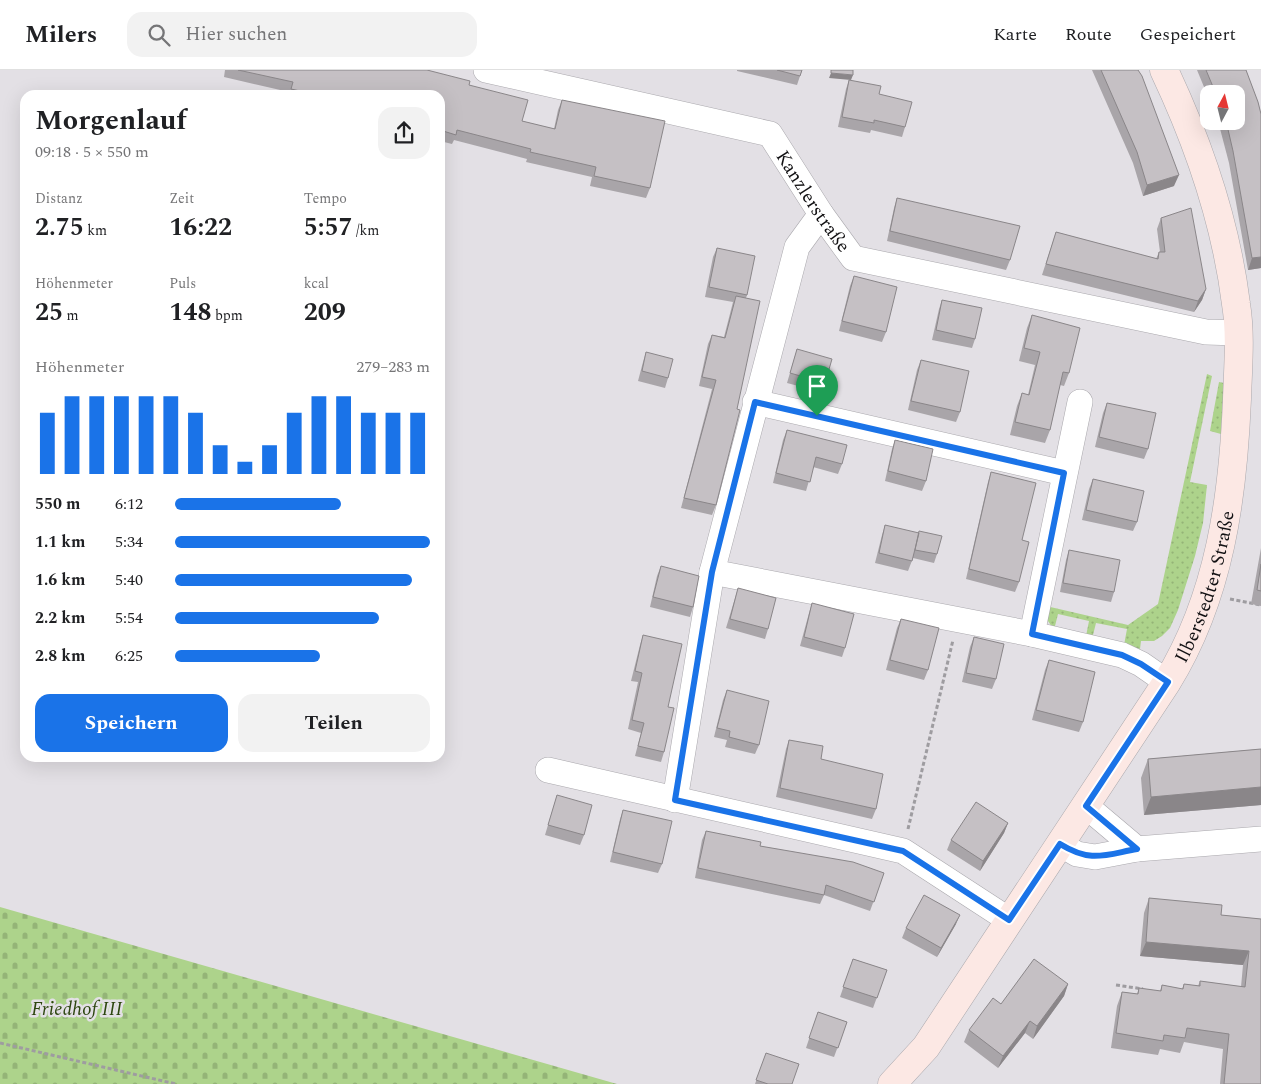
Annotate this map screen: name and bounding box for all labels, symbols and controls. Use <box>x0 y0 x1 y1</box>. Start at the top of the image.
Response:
search box <box>127 12 477 57</box>
text: Milers <box>25 17 97 53</box>
text: Hier suchen <box>185 20 287 49</box>
icon: search <box>145 21 173 49</box>
text: Karte <box>993 21 1037 48</box>
text: Route <box>1065 21 1112 48</box>
text: Gespeichert <box>1140 21 1236 48</box>
north arrow <box>1200 85 1245 130</box>
map controls <box>1200 85 1245 130</box>
text: Morgenlauf <box>35 99 187 142</box>
button: share <box>378 107 430 159</box>
text: 09:18 · 5 × 550 m <box>35 140 149 164</box>
street label: Kanzlerstraße <box>768 145 857 259</box>
text: Distanz <box>35 188 83 209</box>
text: Zeit <box>169 188 194 209</box>
text: Tempo <box>304 188 347 209</box>
text: 2.75 <box>35 209 84 247</box>
text: 16:22 <box>169 209 232 247</box>
text: 5:57 <box>304 209 352 247</box>
text: km <box>84 220 107 241</box>
text: /km <box>352 220 379 241</box>
text: Höhenmeter <box>35 273 113 294</box>
text: Puls <box>169 273 196 294</box>
text: kcal <box>304 273 329 294</box>
text: 25 <box>35 294 63 332</box>
text: 148 <box>169 294 211 332</box>
text: 209 <box>304 294 346 332</box>
text: m <box>63 305 79 326</box>
text: bpm <box>211 305 243 326</box>
text: Höhenmeter <box>35 355 124 379</box>
text: 279–283 m <box>356 355 430 379</box>
pin <box>796 365 838 416</box>
icon: arrive <box>803 372 831 400</box>
text: 550 m <box>35 492 80 516</box>
text: 6:12 <box>115 492 143 516</box>
street label: Ilberstedter Straße <box>1168 509 1243 668</box>
text: 1.1 km <box>35 530 85 554</box>
text: 5:34 <box>115 530 143 554</box>
text: 1.6 km <box>35 568 85 592</box>
text: 5:40 <box>115 568 143 592</box>
text: 2.2 km <box>35 606 85 630</box>
text: 5:54 <box>115 606 143 630</box>
text: 2.8 km <box>35 644 85 668</box>
text: 6:25 <box>115 644 143 668</box>
button: Speichern <box>35 694 228 752</box>
button: Teilen <box>238 694 430 752</box>
park label: Friedhof III <box>31 995 123 1024</box>

